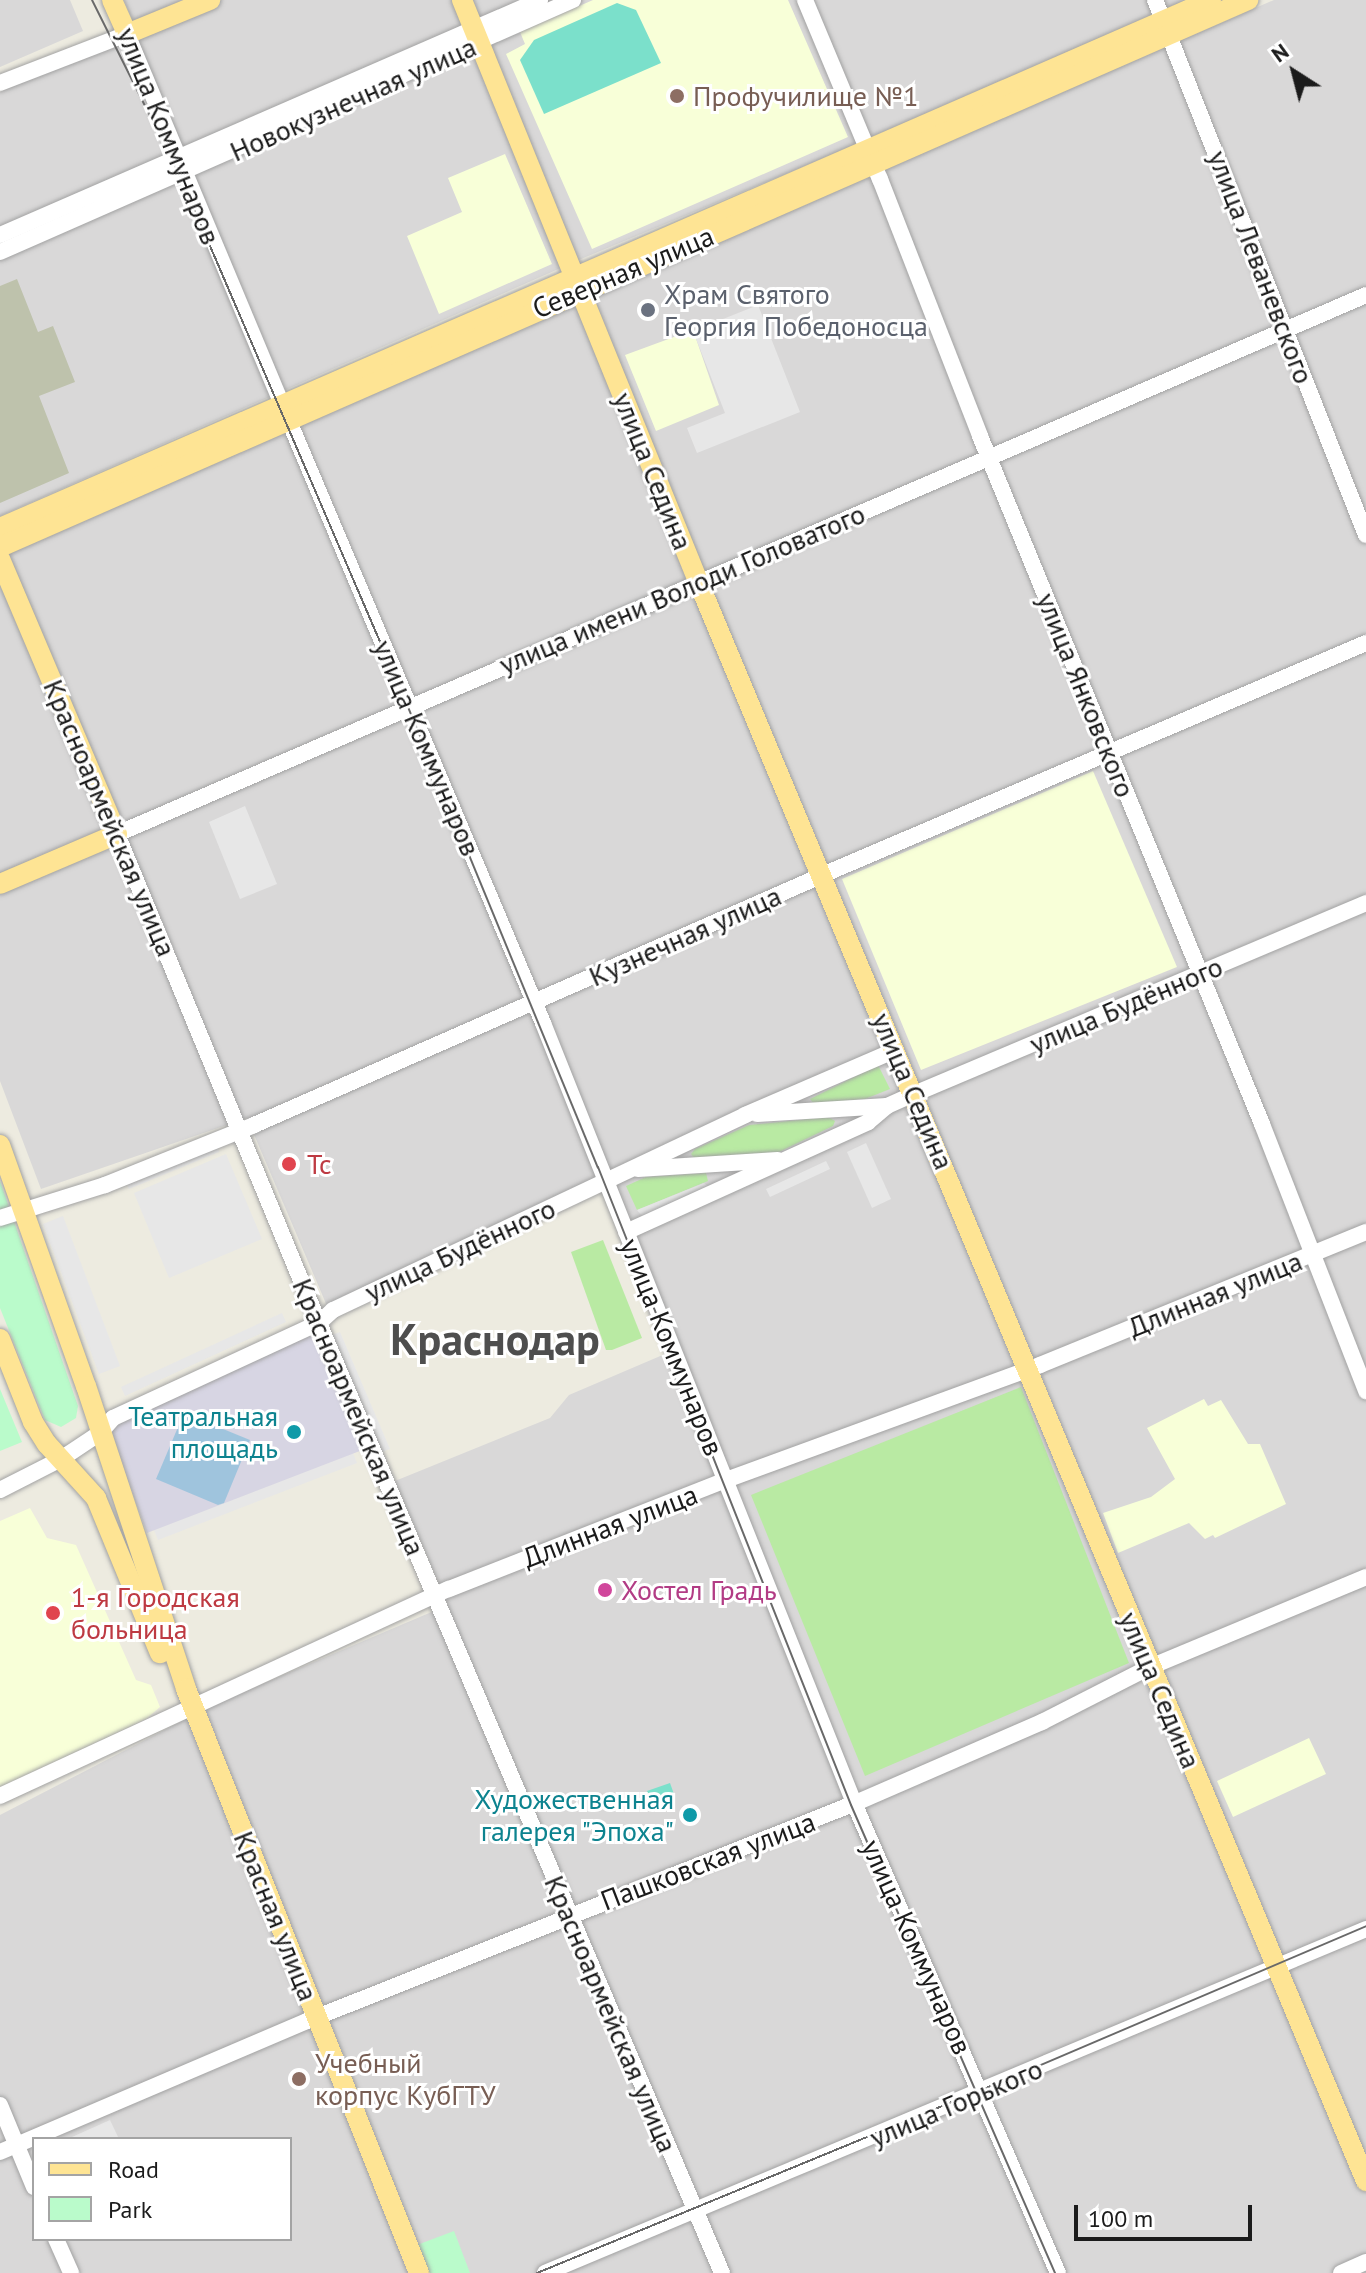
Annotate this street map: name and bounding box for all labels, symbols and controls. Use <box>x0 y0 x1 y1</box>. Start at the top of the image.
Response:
street label: улица Коммунаров <box>110 22 228 250</box>
street label: Новокузнечная улица <box>225 30 481 168</box>
north arrow <box>1254 32 1334 112</box>
text: N <box>1266 37 1294 68</box>
place label: Профучилище №1 <box>693 79 918 113</box>
marker: Профучилище №1 <box>668 87 686 105</box>
street label: улица Леваневского <box>1201 146 1321 388</box>
street label: Северная улица <box>527 219 719 325</box>
place label: Храм Святого Георгия Победоносца <box>664 277 928 343</box>
marker: Храм Святого Георгия Победоносца <box>639 301 657 319</box>
street label: улица Седина <box>606 387 700 555</box>
street label: улица имени Володи Головатого <box>494 497 870 681</box>
street label: улица Янковского <box>1030 588 1142 802</box>
street label: улица Коммунаров <box>366 635 488 861</box>
street label: Красноармейская улица <box>36 675 184 961</box>
street label: Кузнечная улица <box>584 879 786 993</box>
street label: улица Будённого <box>1024 949 1228 1061</box>
street label: улица Седина <box>865 1008 961 1174</box>
place label: Тс <box>307 1147 332 1181</box>
marker: Тс <box>278 1153 300 1175</box>
street label: улица Будённого <box>359 1191 561 1309</box>
street label: улица Коммунаров <box>613 1233 731 1461</box>
street label: Длинная улица <box>1123 1244 1307 1344</box>
street label: Красноармейская улица <box>285 1274 433 1560</box>
district label: Краснодар <box>390 1313 600 1365</box>
place label: Театральная площадь <box>128 1399 278 1465</box>
marker: Театральная площадь <box>285 1423 303 1441</box>
street label: Длинная улица <box>518 1477 702 1575</box>
place label: Хостел Градь <box>621 1573 777 1607</box>
place label: 1-я Городская больница <box>71 1580 240 1646</box>
marker: Хостел Градь <box>596 1581 614 1599</box>
marker: 1-я Городская больница <box>42 1602 64 1624</box>
street label: улица Седина <box>1112 1607 1208 1773</box>
place label: Художественная галерея "Эпоха" <box>474 1782 674 1848</box>
street label: Пашковская улица <box>596 1805 820 1917</box>
marker: Художественная галерея "Эпоха" <box>681 1806 699 1824</box>
street label: Красная улица <box>227 1826 325 2006</box>
street label: улица Коммунаров <box>855 1835 979 2059</box>
street label: Красноармейская улица <box>537 1871 685 2157</box>
place label: Учебный корпус КубГТУ <box>315 2046 496 2112</box>
street label: улица Горького <box>865 2052 1047 2154</box>
marker: Учебный корпус КубГТУ <box>290 2070 308 2088</box>
legend <box>32 2137 292 2241</box>
text: Road <box>108 2154 159 2185</box>
scale bar <box>1078 2189 1256 2239</box>
text: Park <box>108 2194 152 2225</box>
text: 100 m <box>1088 2203 1153 2234</box>

